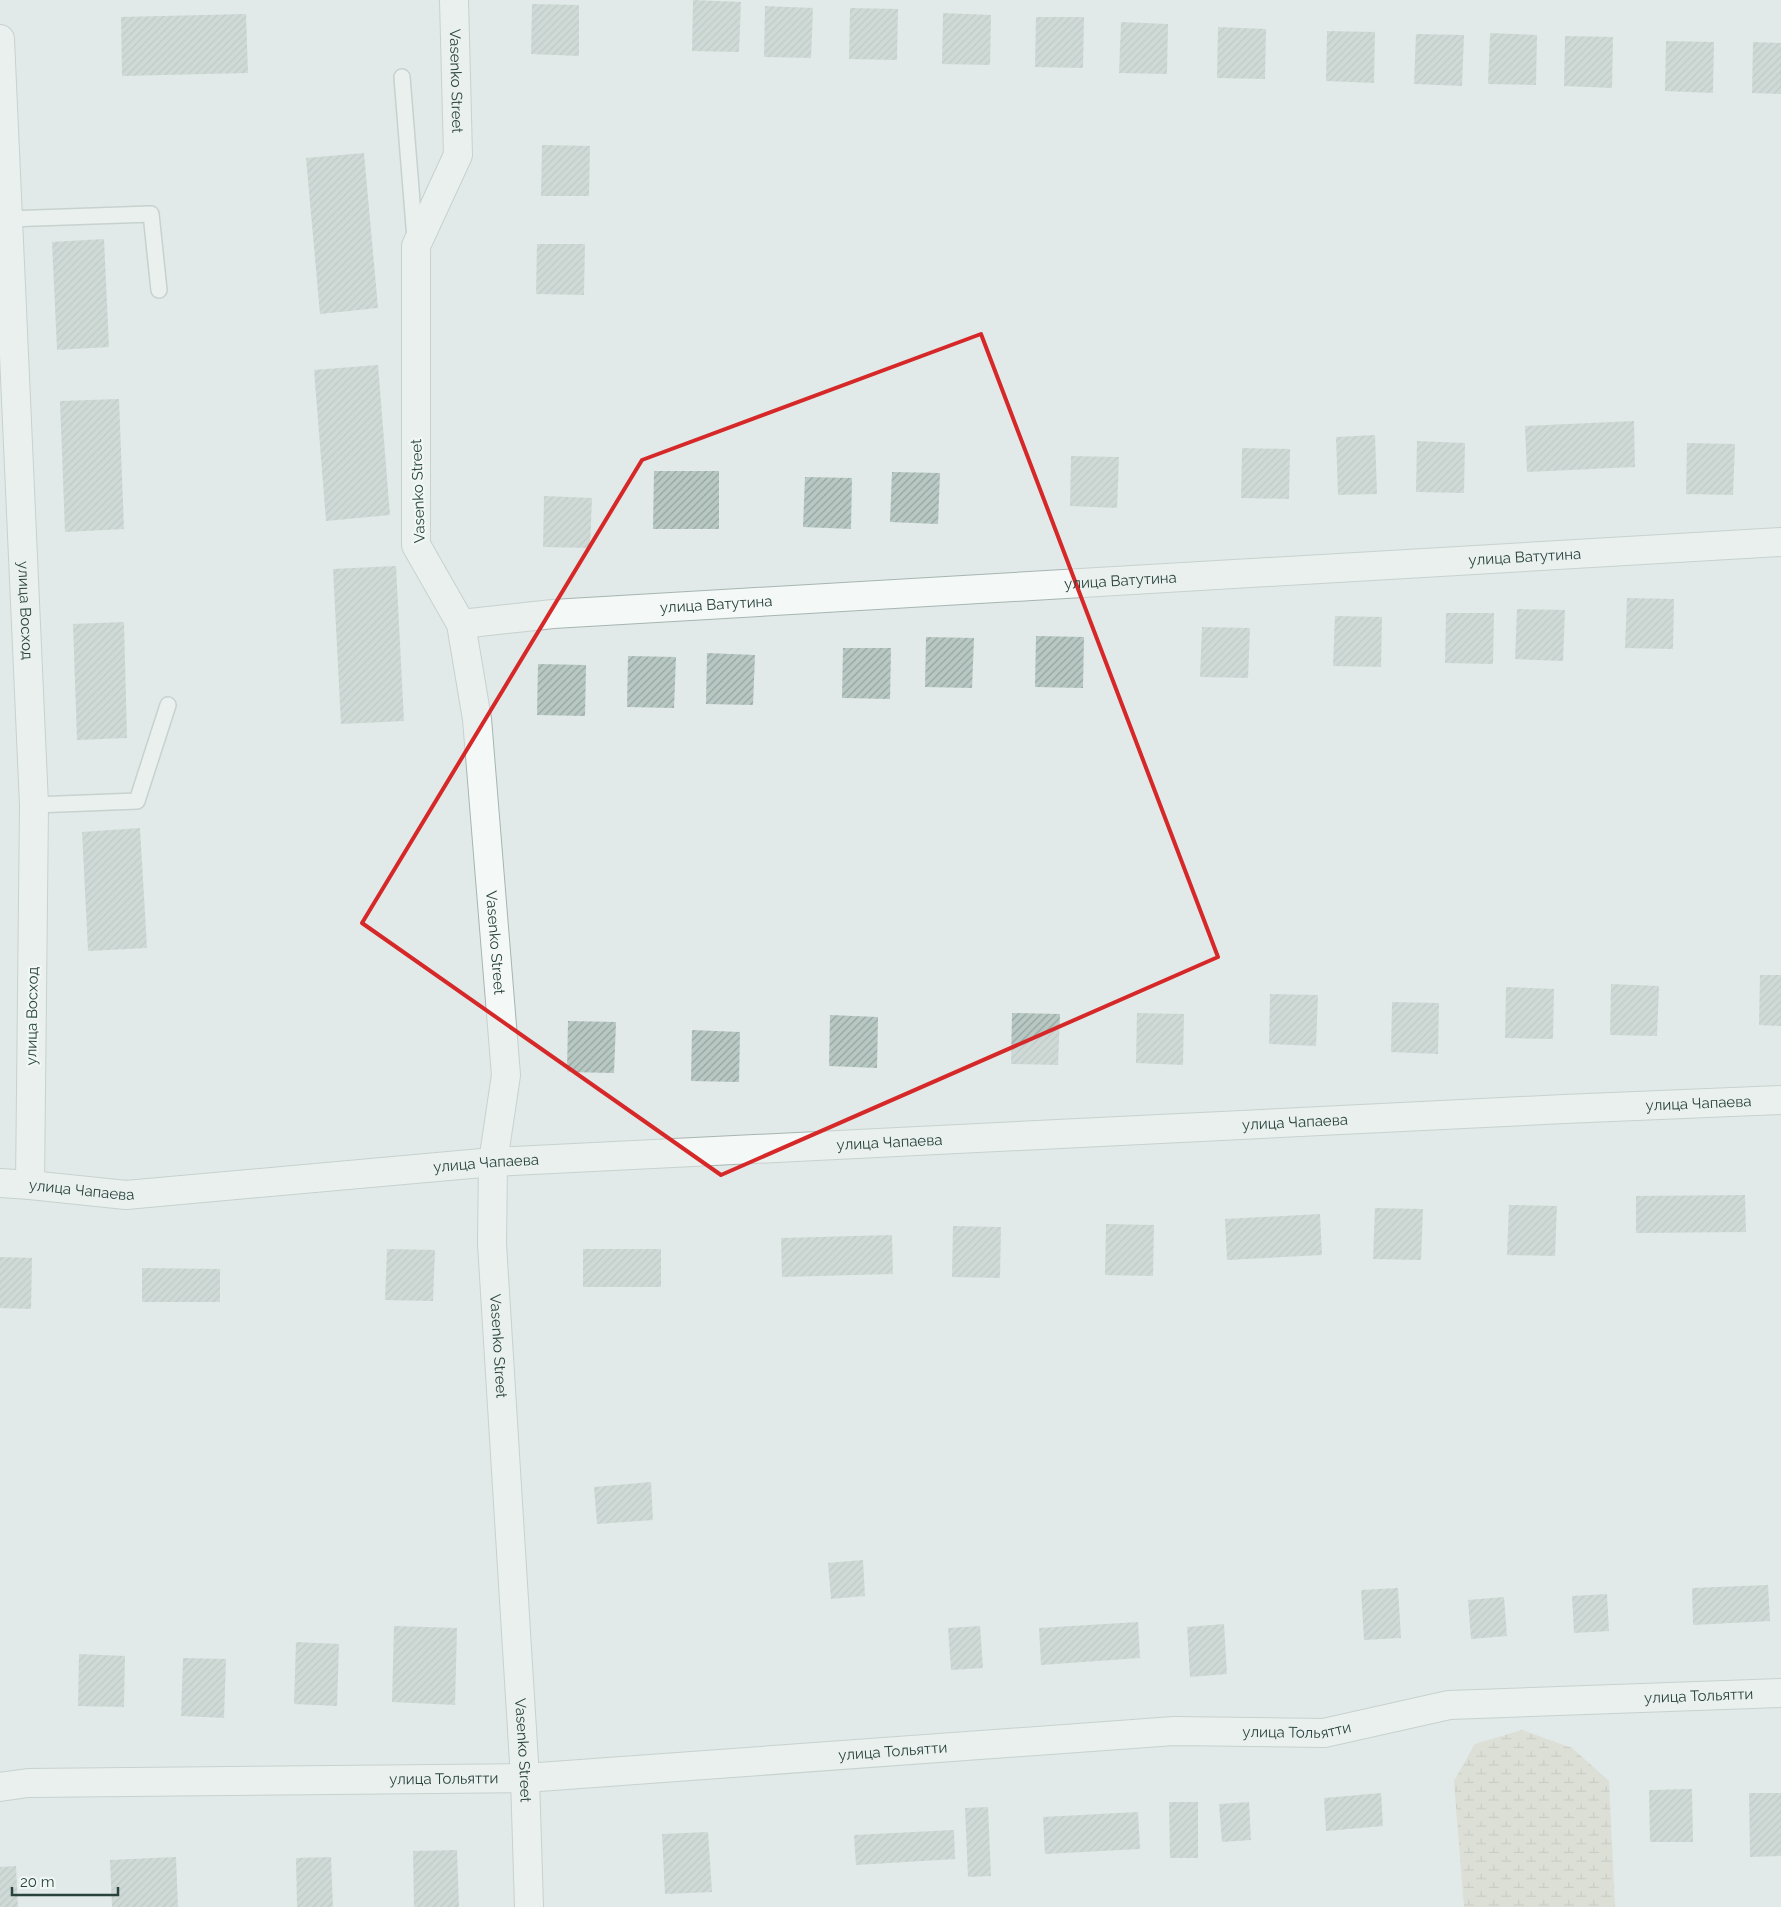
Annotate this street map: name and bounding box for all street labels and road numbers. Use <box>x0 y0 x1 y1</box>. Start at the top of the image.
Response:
street label: Vasenko Street <box>446 29 466 133</box>
street label: Vasenko Street <box>407 439 429 543</box>
street label: улица Ватутина <box>1468 545 1582 569</box>
street label: улица Восход <box>14 561 37 660</box>
street label: улица Ватутина <box>1064 568 1177 593</box>
street label: улица Ватутина <box>659 592 773 617</box>
street label: Vasenko Street <box>482 890 508 995</box>
street label: улица Восход <box>22 966 42 1065</box>
street label: улица Чапаева <box>1645 1092 1752 1115</box>
street label: улица Чапаева <box>1242 1111 1348 1134</box>
street label: улица Чапаева <box>836 1131 943 1154</box>
street label: улица Чапаева <box>432 1151 539 1176</box>
street label: улица Чапаева <box>28 1176 135 1204</box>
street label: Vasenko Street <box>486 1293 511 1399</box>
street label: улица Тольятти <box>1644 1685 1754 1707</box>
street label: Vasenko Street <box>511 1698 535 1803</box>
street label: улица Тольятти <box>1242 1718 1353 1743</box>
street label: улица Тольятти <box>838 1738 948 1764</box>
street label: улица Тольятти <box>389 1769 498 1788</box>

